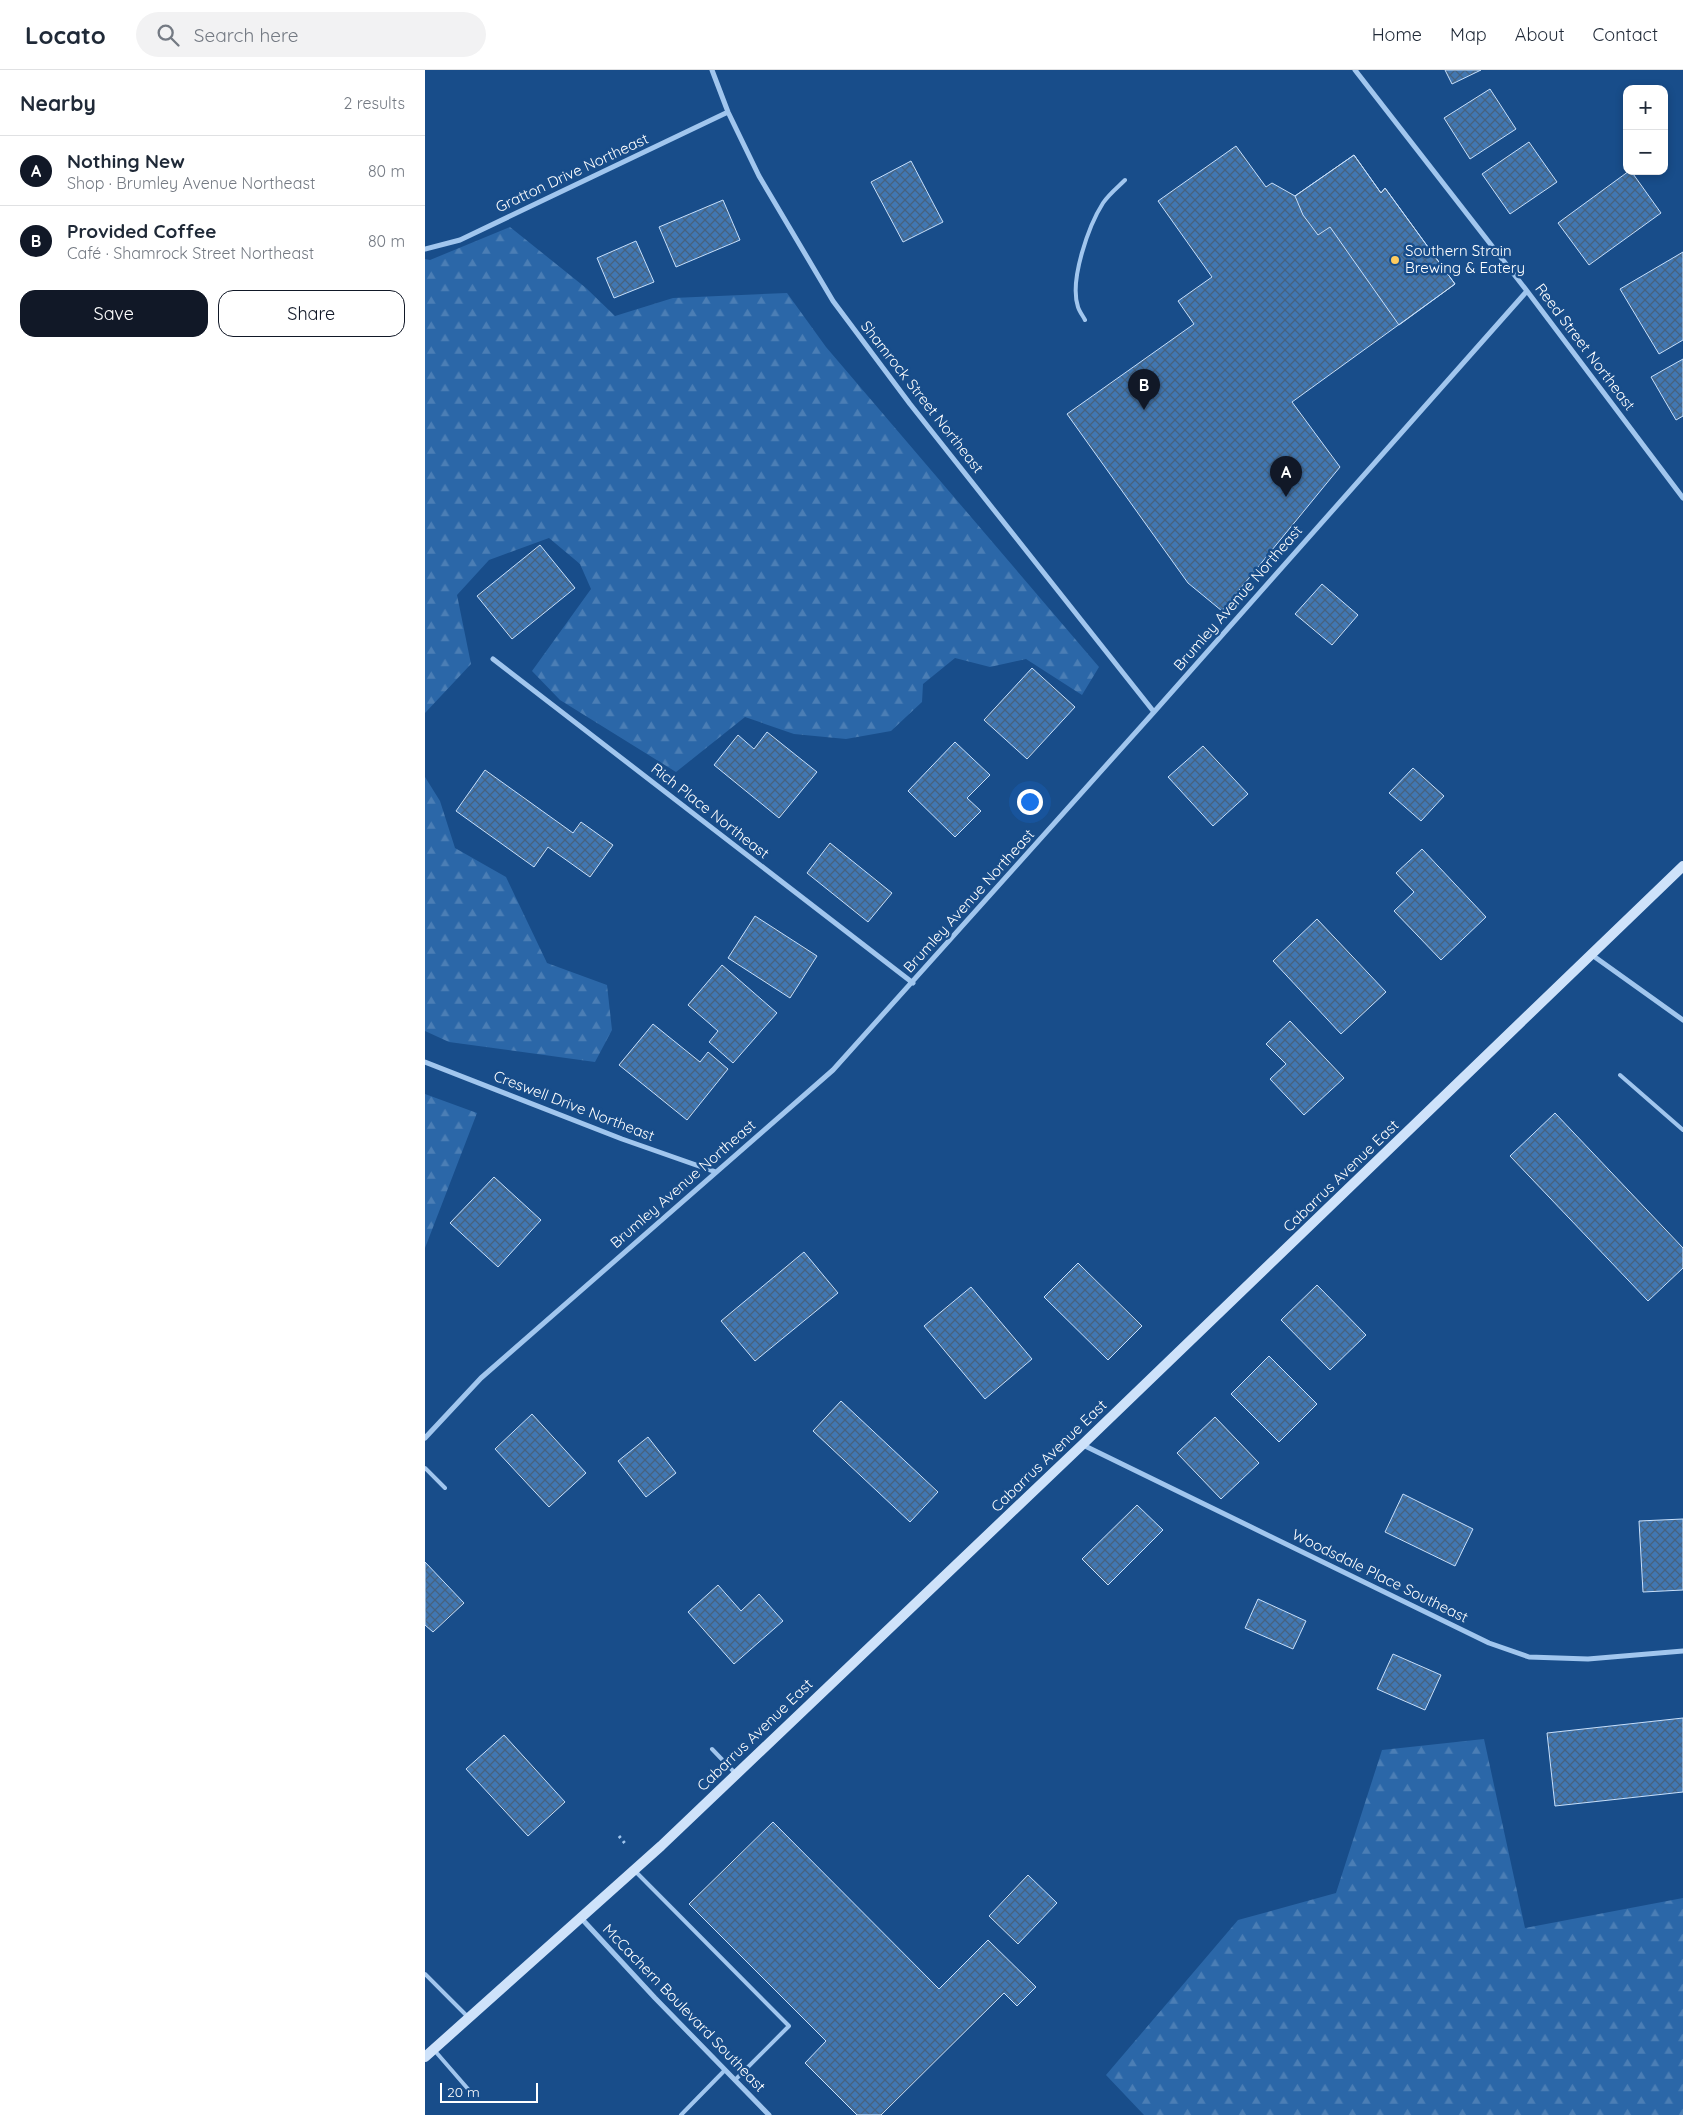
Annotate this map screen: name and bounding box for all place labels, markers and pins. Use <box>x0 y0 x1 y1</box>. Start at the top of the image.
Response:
place label: Southern Strain Brewing & Eatery <box>1405 241 1525 277</box>
marker: Southern Strain Brewing & Eatery <box>1389 254 1401 266</box>
pin: B <box>1128 369 1160 410</box>
pin: A <box>1270 456 1302 497</box>

